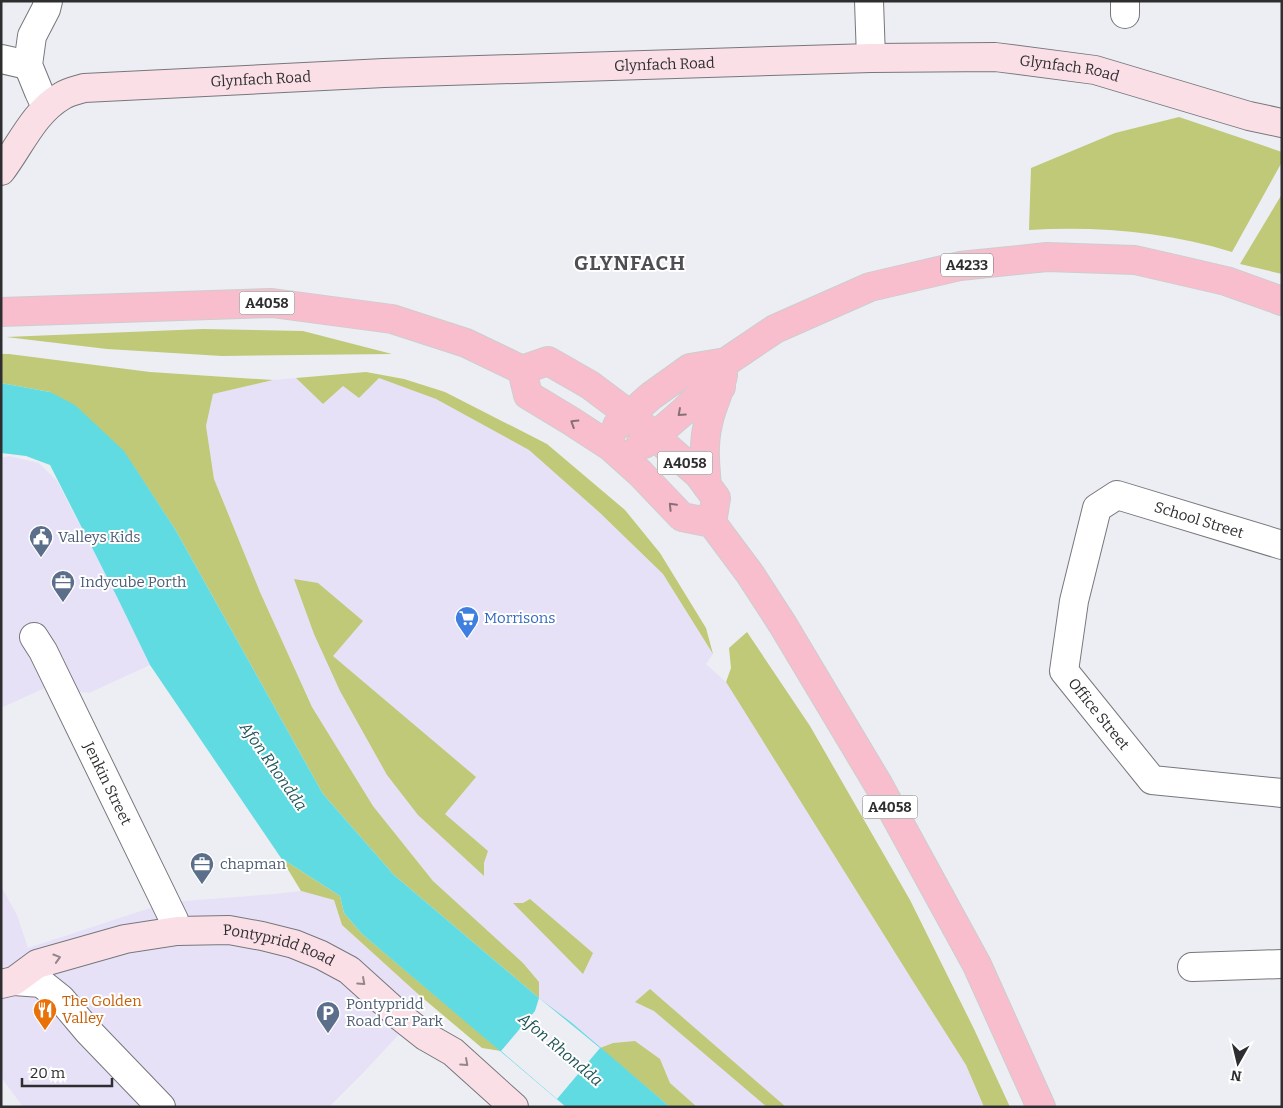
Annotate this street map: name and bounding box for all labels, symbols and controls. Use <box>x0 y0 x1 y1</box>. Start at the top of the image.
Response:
street label: Glynfach Road <box>1019 51 1122 86</box>
street label: Glynfach Road <box>614 54 715 75</box>
street label: Glynfach Road <box>210 68 312 91</box>
district label: GLYNFACH <box>574 251 686 275</box>
road number: A4233 <box>941 254 993 276</box>
road number: A4058 <box>240 292 294 314</box>
one-way arrow <box>678 407 687 416</box>
one-way arrow <box>570 419 579 429</box>
road number: A4058 <box>658 452 712 474</box>
street label: School Street <box>1152 498 1246 542</box>
one-way arrow <box>669 502 678 511</box>
public building icon: Valleys Kids <box>28 524 54 558</box>
place label: Valleys Kids <box>58 528 141 546</box>
office icon: Indycube Porth <box>50 569 76 603</box>
place label: Indycube Porth <box>80 573 187 591</box>
supermarket icon: Morrisons <box>454 605 480 639</box>
place label: Morrisons <box>484 609 556 627</box>
street label: Office Street <box>1064 674 1133 754</box>
water label: Afon Rhondda <box>236 718 311 814</box>
street label: Jenkin Street <box>79 738 136 828</box>
road number: A4058 <box>862 796 918 819</box>
office icon: chapman <box>189 851 215 885</box>
place label: chapman <box>220 855 286 873</box>
street label: Pontypridd Road <box>223 921 338 970</box>
one-way arrow <box>52 954 61 964</box>
one-way arrow <box>356 976 365 985</box>
place label: The Golden Valley <box>62 992 142 1027</box>
place label: Pontypridd Road Car Park <box>346 995 444 1030</box>
restaurant icon: The Golden Valley <box>32 997 58 1031</box>
parking icon: Pontypridd Road Car Park <box>315 1000 341 1034</box>
water label: Afon Rhondda <box>514 1008 606 1090</box>
north arrow <box>1213 1038 1263 1088</box>
scale bar <box>22 1056 112 1088</box>
one-way arrow <box>459 1057 468 1066</box>
text: 20 m <box>30 1064 66 1082</box>
text: N <box>1230 1066 1243 1085</box>

